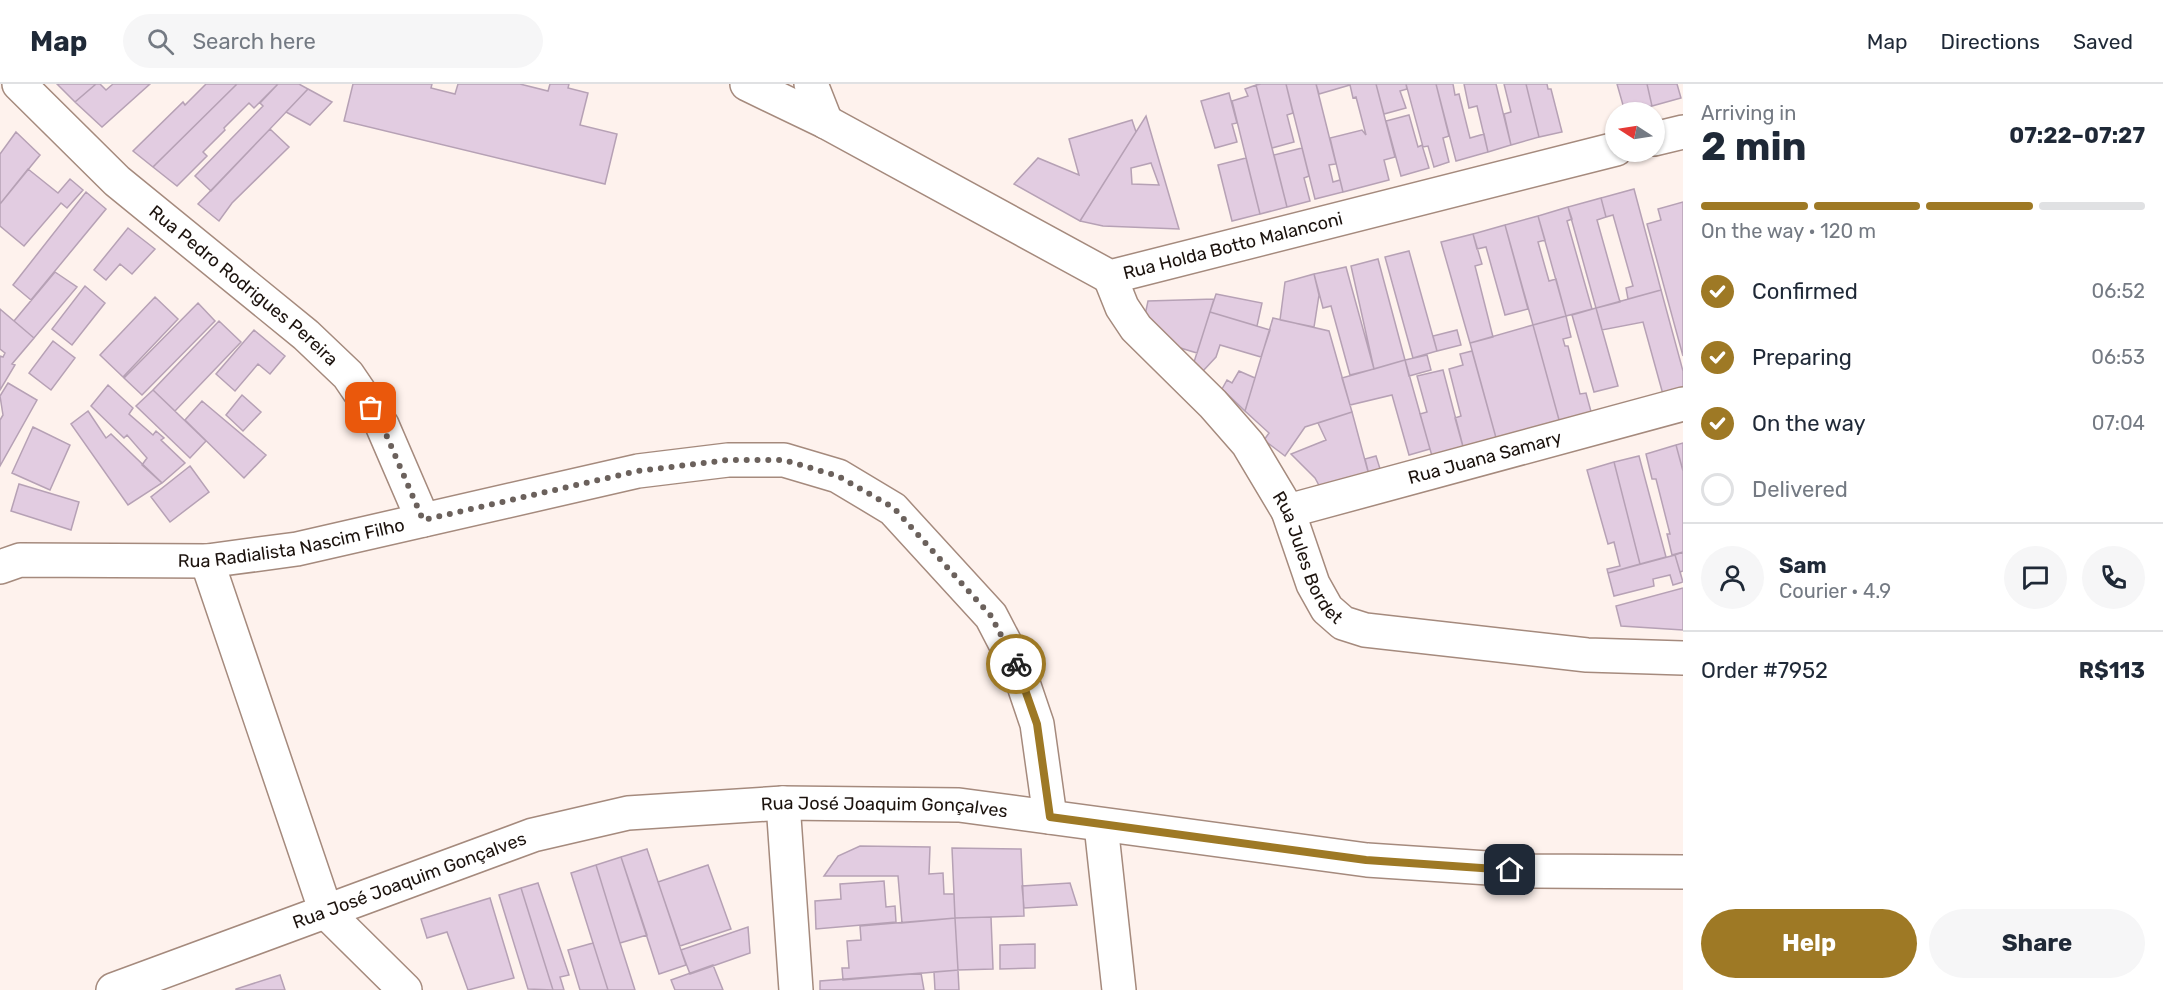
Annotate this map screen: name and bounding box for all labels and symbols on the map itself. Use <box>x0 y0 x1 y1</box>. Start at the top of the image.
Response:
north arrow <box>1605 102 1665 162</box>
street label: Rua Pedro Rodrigues Pereira <box>145 201 343 371</box>
street label: Rua Holda Botto Malanconi <box>1121 208 1345 284</box>
pin <box>345 382 396 433</box>
street label: Rua Juana Samary <box>1406 426 1564 489</box>
street label: Rua Jules Bordet <box>1268 487 1347 629</box>
street label: Rua Radialista Nascim Filho <box>178 514 407 572</box>
courier <box>986 634 1046 694</box>
street label: Rua José Joaquim Gonçalves <box>760 792 1009 822</box>
street label: Rua José Joaquim Gonçalves <box>290 827 529 934</box>
pin <box>1484 844 1535 895</box>

